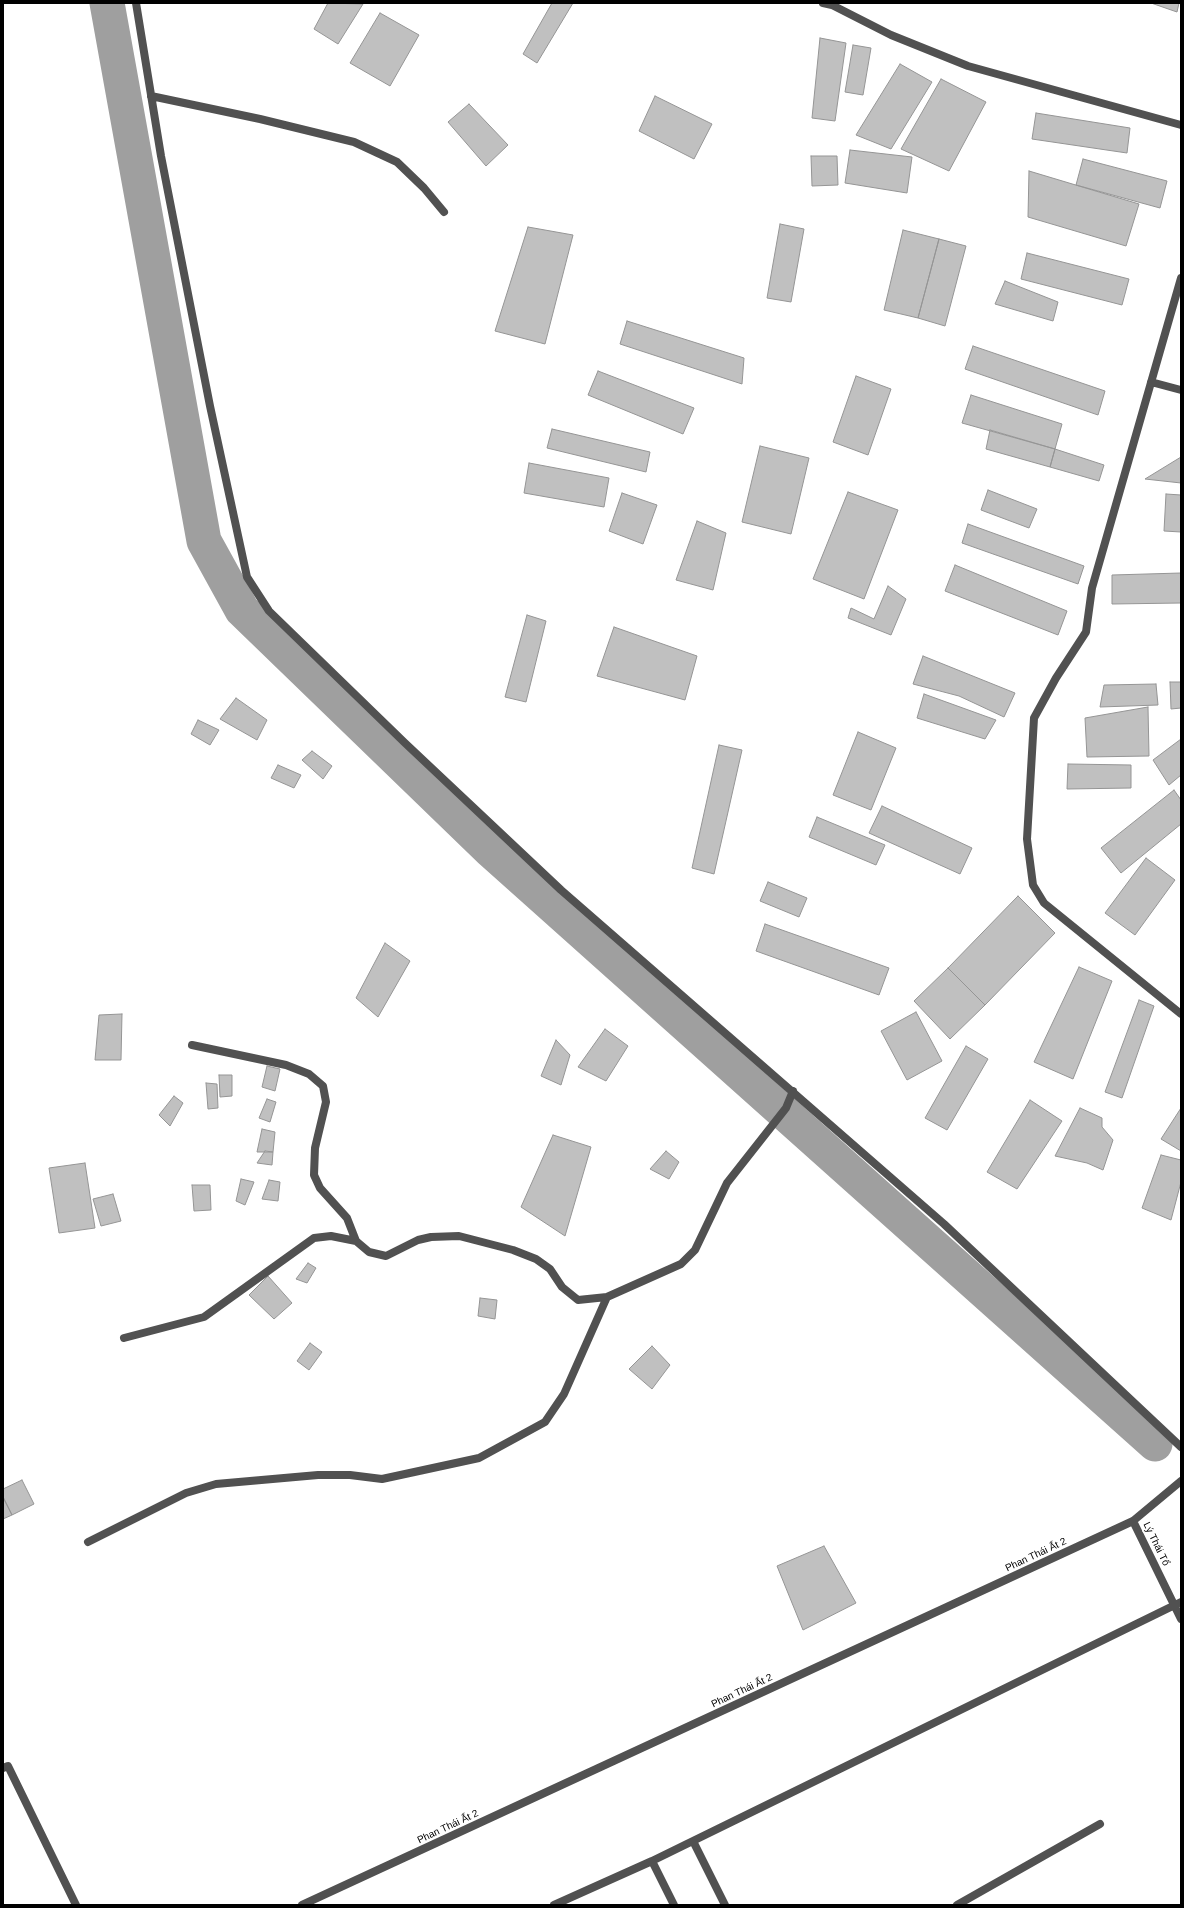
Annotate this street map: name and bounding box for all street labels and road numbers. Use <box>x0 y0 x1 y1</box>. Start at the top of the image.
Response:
street label: Lý Thái Tổ <box>1140 1520 1172 1568</box>
street label: Phan Thái Ất 2 <box>1003 1536 1069 1574</box>
street label: Phan Thái Ất 2 <box>709 1672 775 1710</box>
street label: Phan Thái Ất 2 <box>415 1808 481 1846</box>

